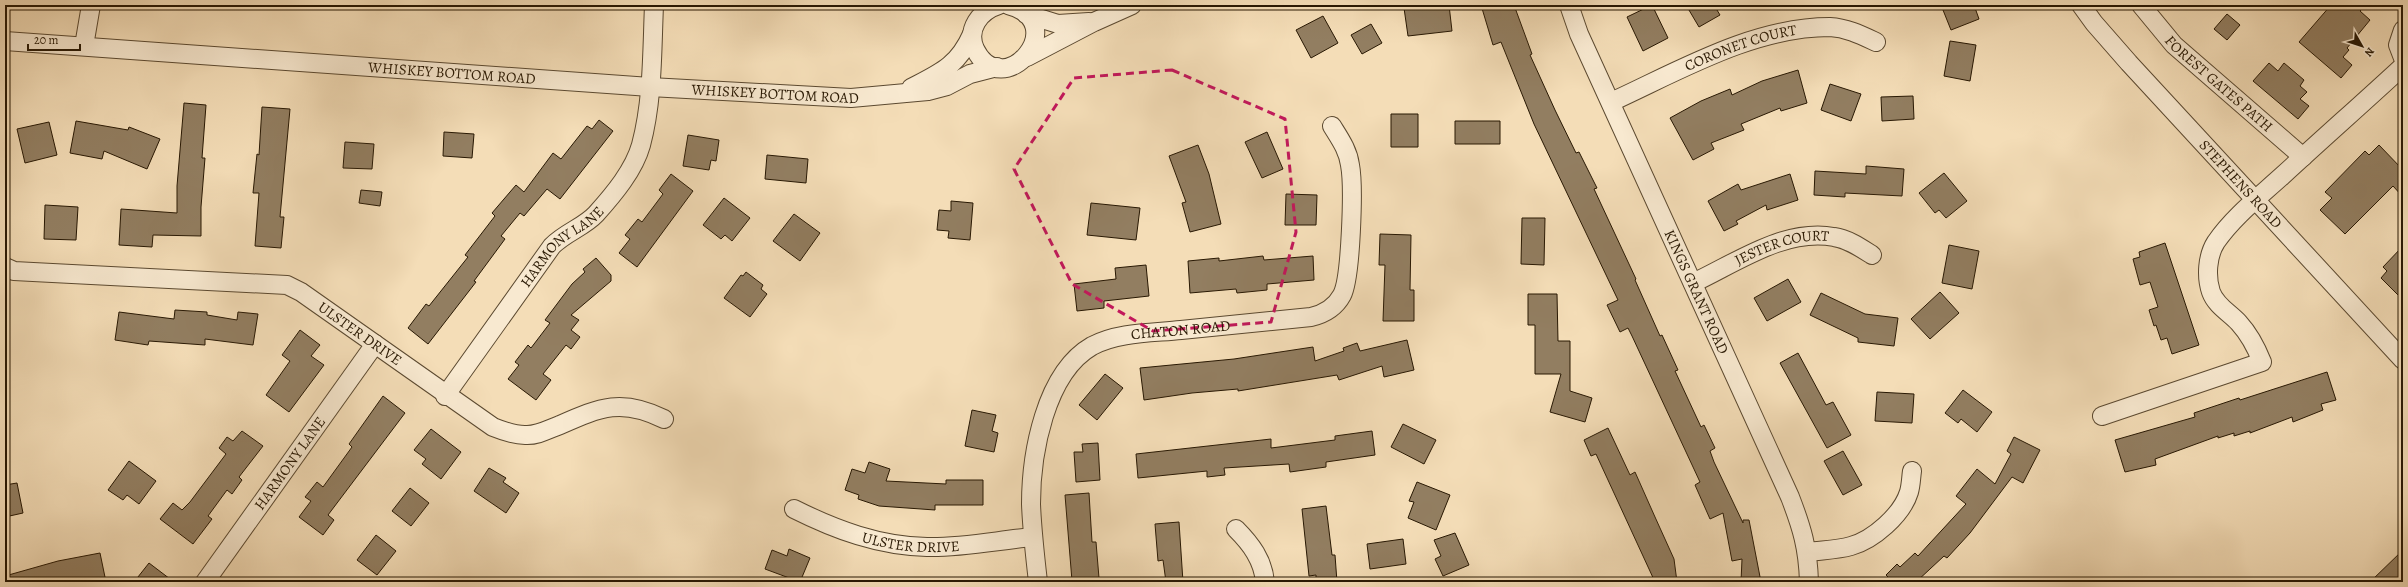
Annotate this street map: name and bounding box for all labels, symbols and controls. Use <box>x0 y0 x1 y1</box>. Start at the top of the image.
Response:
street label: CORONET COURT <box>1681 20 1799 76</box>
scale bar <box>28 26 80 52</box>
north arrow <box>2342 26 2382 66</box>
street label: FOREST GATES PATH <box>2160 31 2277 136</box>
text: 20 m <box>34 32 58 48</box>
text: N <box>2361 44 2378 60</box>
street label: WHISKEY BOTTOM ROAD <box>366 57 536 89</box>
street label: WHISKEY BOTTOM ROAD <box>690 79 860 108</box>
street label: STEPHENS ROAD <box>2195 135 2287 233</box>
street label: HARMONY LANE <box>516 202 608 291</box>
street label: JESTER COURT <box>1731 225 1831 270</box>
street label: KINGS GRANT ROAD <box>1659 226 1734 357</box>
street label: ULSTER DRIVE <box>314 297 406 370</box>
street label: CHATON ROAD <box>1130 315 1231 344</box>
street label: HARMONY LANE <box>250 412 330 514</box>
street label: ULSTER DRIVE <box>860 527 960 557</box>

